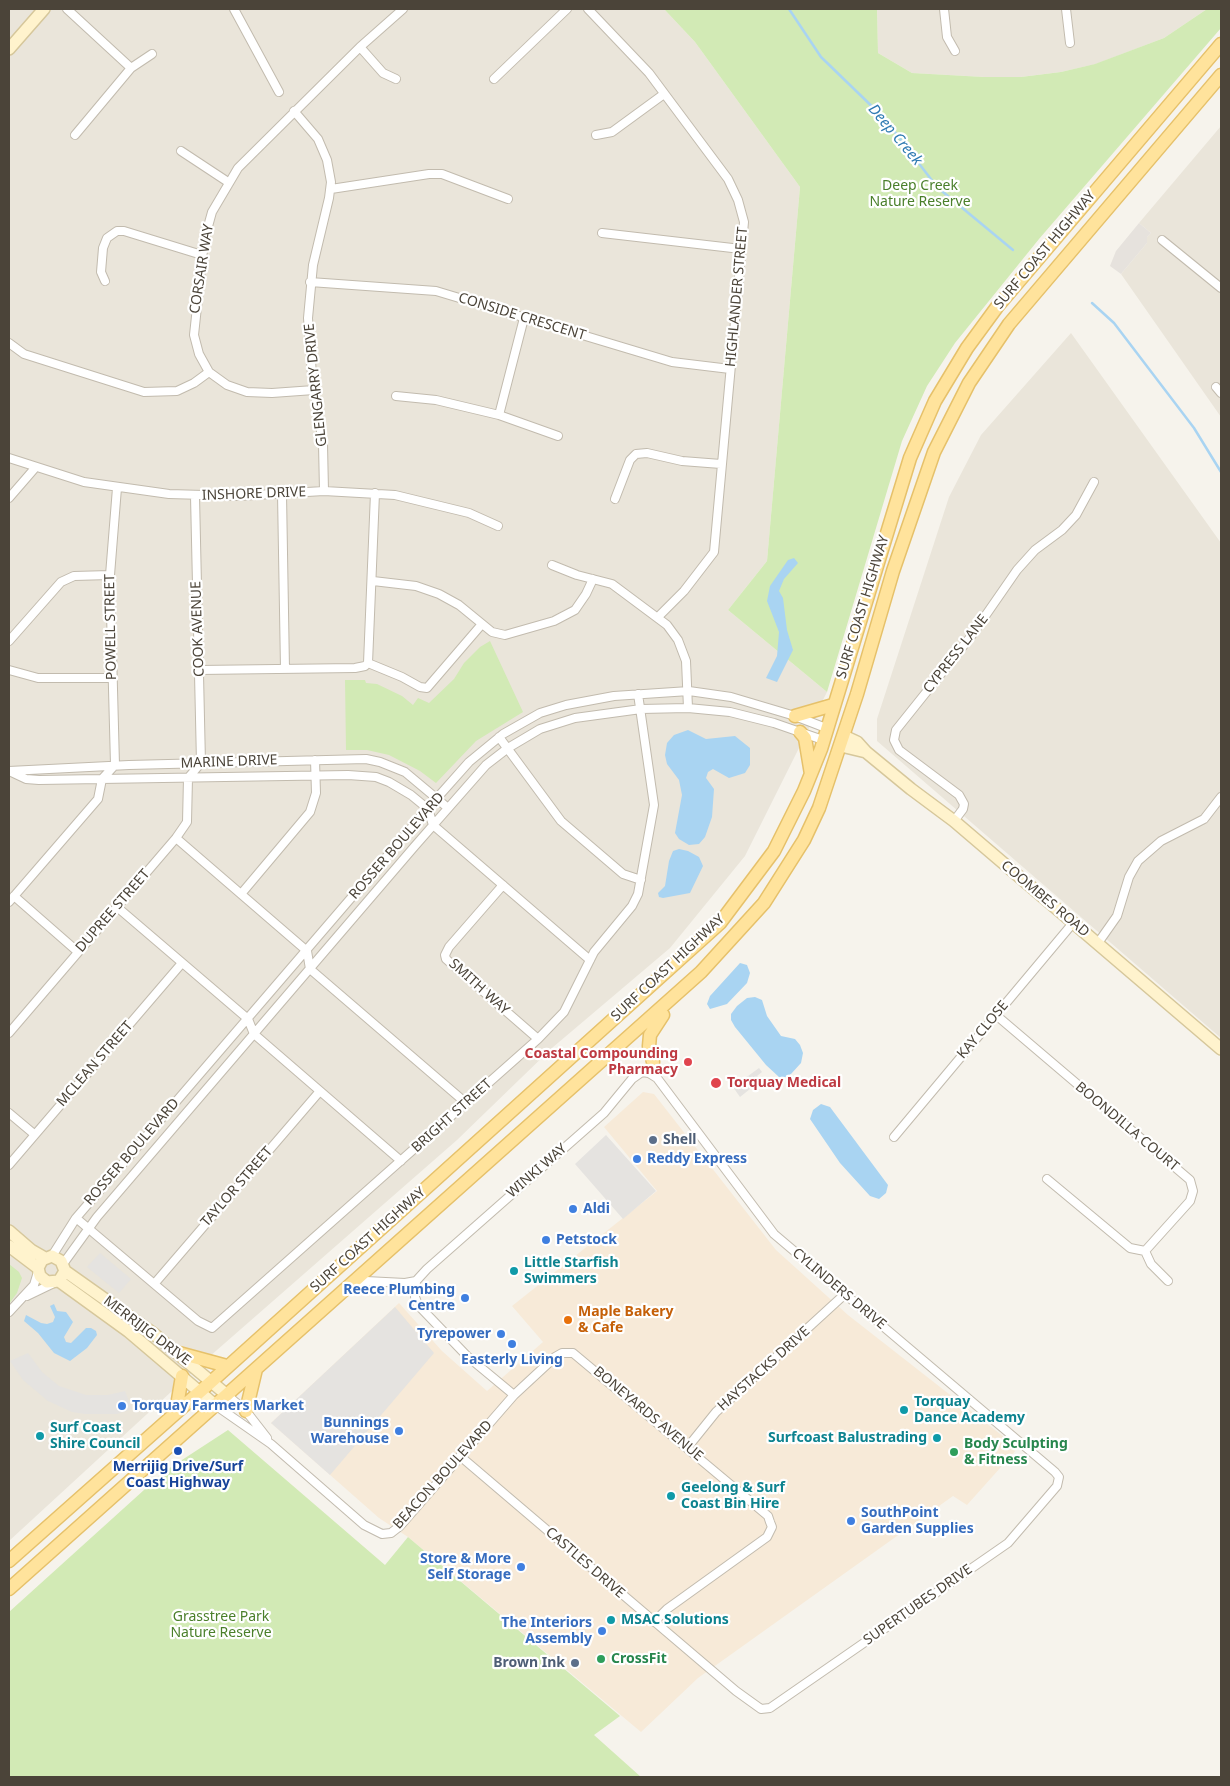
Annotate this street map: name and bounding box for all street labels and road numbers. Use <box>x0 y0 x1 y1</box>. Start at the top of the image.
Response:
street label: SURF COAST HIGHWAY <box>991 188 1099 312</box>
street label: CORSAIR WAY <box>187 223 217 315</box>
street label: HIGHLANDER STREET <box>723 226 751 368</box>
street label: CONSIDE CRESCENT <box>456 290 588 344</box>
street label: GLENGARRY DRIVE <box>301 322 331 448</box>
street label: INSHORE DRIVE <box>202 484 306 504</box>
street label: SURF COAST HIGHWAY <box>833 533 893 681</box>
street label: POWELL STREET <box>102 574 120 680</box>
street label: COOK AVENUE <box>188 581 208 677</box>
street label: CYPRESS LANE <box>920 611 992 697</box>
street label: MARINE DRIVE <box>180 752 278 772</box>
street label: ROSSER BOULEVARD <box>346 789 448 903</box>
street label: COOMBES ROAD <box>998 857 1092 941</box>
street label: DUPREE STREET <box>72 866 154 956</box>
street label: SURF COAST HIGHWAY <box>608 911 728 1025</box>
street label: SMITH WAY <box>445 956 513 1018</box>
street label: KAY CLOSE <box>954 998 1012 1062</box>
street label: MCLEAN STREET <box>53 1018 137 1110</box>
street label: BRIGHT STREET <box>408 1076 496 1156</box>
street label: BOONDILLA COURT <box>1072 1079 1182 1175</box>
street label: ROSSER BOULEVARD <box>81 1095 183 1209</box>
street label: WINKI WAY <box>504 1140 570 1202</box>
street label: TAYLOR STREET <box>198 1143 276 1231</box>
street label: SURF COAST HIGHWAY <box>307 1184 429 1296</box>
street label: CYLINDERS DRIVE <box>789 1245 889 1333</box>
street label: MERRIJIG DRIVE <box>100 1293 194 1369</box>
street label: HAYSTACKS DRIVE <box>714 1323 814 1415</box>
street label: BONEYARDS AVENUE <box>590 1363 706 1465</box>
street label: BEACON BOULEVARD <box>390 1417 496 1533</box>
street label: CASTLES DRIVE <box>542 1524 628 1602</box>
street label: SUPERTUBES DRIVE <box>860 1561 976 1649</box>

